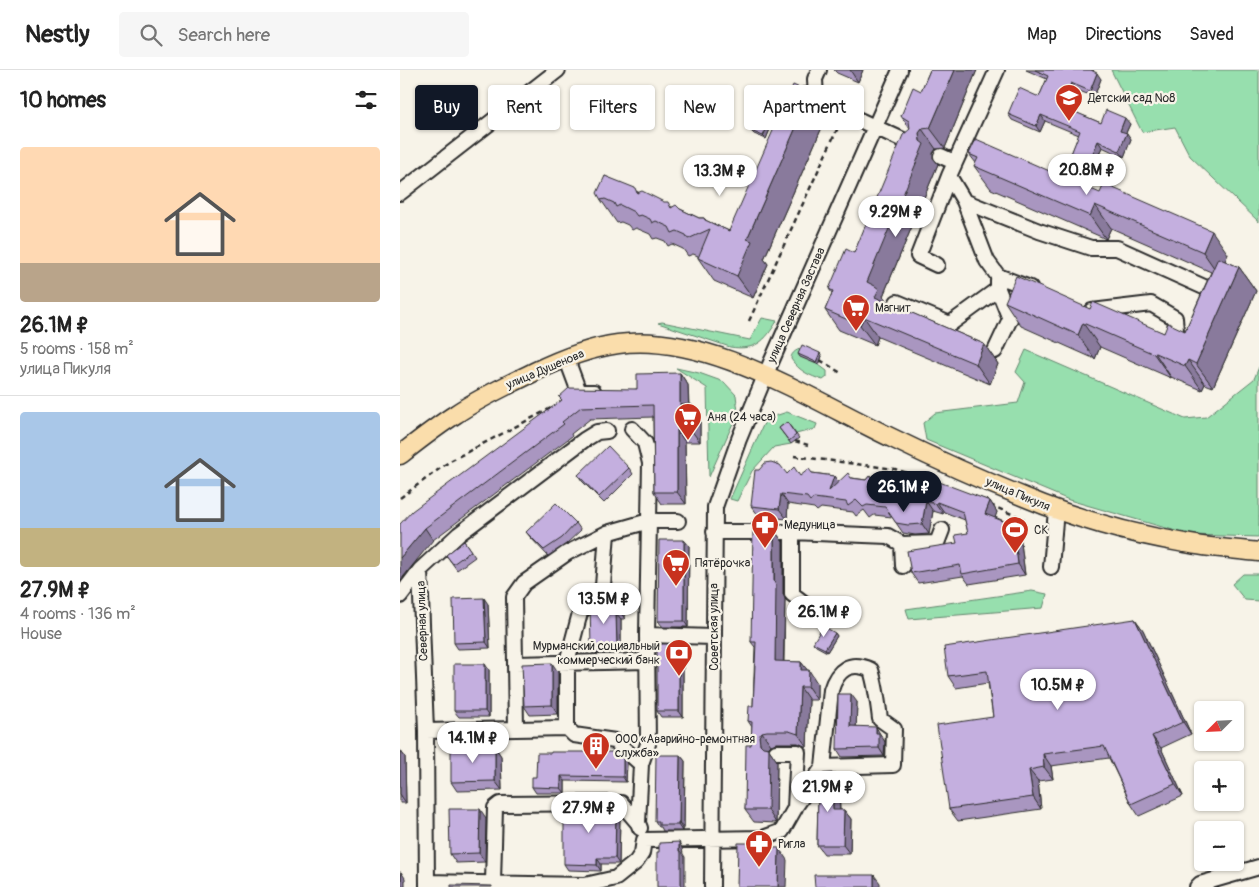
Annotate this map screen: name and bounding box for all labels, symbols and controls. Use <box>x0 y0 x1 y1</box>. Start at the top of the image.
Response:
search box <box>119 12 469 57</box>
text: Nestly <box>25 20 89 49</box>
icon: search <box>137 21 165 49</box>
text: Search here <box>177 23 270 47</box>
text: Map <box>1027 23 1057 46</box>
text: Directions <box>1085 23 1161 46</box>
text: Saved <box>1189 23 1234 46</box>
school or university icon: Детский сад №8 <box>1054 83 1084 122</box>
chip: Buy <box>415 85 478 130</box>
chip: Rent <box>488 85 560 130</box>
chip: Filters <box>570 85 655 130</box>
chip: New <box>665 85 734 130</box>
chip: Apartment <box>744 85 864 130</box>
icon: filters <box>352 86 380 114</box>
text: 10 homes <box>20 87 106 114</box>
place label: Детский сад №8 <box>1087 91 1175 106</box>
pin: 13.3M ₽ <box>674 154 766 197</box>
pin: 20.8M ₽ <box>1041 154 1133 196</box>
text: 20.8M ₽ <box>1059 160 1115 180</box>
text: 13.3M ₽ <box>694 161 746 181</box>
icon: home <box>155 179 245 269</box>
pin: 9.29M ₽ <box>850 196 942 238</box>
text: 9.29M ₽ <box>869 202 923 222</box>
street label: улица Северная Застава <box>764 245 829 366</box>
supermarket icon: Магнит <box>841 293 871 332</box>
place label: Магнит <box>875 301 911 316</box>
text: 26.1M ₽ <box>20 312 89 339</box>
text: 5 rooms · 158 m² <box>20 339 134 359</box>
street label: улица Душенова <box>503 346 587 393</box>
text: улица Пикуля <box>20 359 111 379</box>
supermarket icon: Аня (24 часа) <box>673 402 703 441</box>
place label: Аня (24 часа) <box>707 410 777 425</box>
icon: home <box>155 445 245 535</box>
pin: 26.1M ₽ <box>858 470 950 513</box>
street label: улица Пикуля <box>983 474 1052 515</box>
text: 26.1M ₽ <box>878 477 930 497</box>
pharmacy icon: Медуница <box>750 510 780 549</box>
sports icon: СК <box>1000 515 1030 554</box>
place label: Медуница <box>784 518 836 533</box>
place label: СК <box>1034 523 1048 538</box>
supermarket icon: Пятёрочка <box>661 548 691 587</box>
place label: Пятёрочка <box>695 556 751 571</box>
text: 27.9M ₽ <box>20 577 91 604</box>
street label: Северная улица <box>414 580 431 661</box>
pin: 13.5M ₽ <box>558 582 650 625</box>
street label: Советская улица <box>707 583 722 671</box>
text: 13.5M ₽ <box>578 589 630 609</box>
pin: 26.1M ₽ <box>778 596 870 638</box>
text: 26.1M ₽ <box>798 602 850 622</box>
text: 4 rooms · 136 m² <box>20 604 136 624</box>
text: House <box>20 624 62 644</box>
bank icon: Мурманский социальный коммерческий банк <box>664 638 694 677</box>
place label: Мурманский социальный коммерческий банк <box>533 639 660 668</box>
pin: 10.5M ₽ <box>1012 668 1104 711</box>
text: 10.5M ₽ <box>1031 675 1085 695</box>
north arrow <box>1194 701 1244 751</box>
map controls <box>1194 701 1244 871</box>
pin: 14.1M ₽ <box>427 722 519 764</box>
text: 14.1M ₽ <box>448 728 498 748</box>
building icon: ООО «Аварийно-ремонтная служба» <box>581 731 611 770</box>
place label: ООО «Аварийно-ремонтная служба» <box>615 732 756 761</box>
button: + <box>1194 761 1244 811</box>
pin: 21.9M ₽ <box>782 770 874 813</box>
text: 21.9M ₽ <box>802 777 854 797</box>
pin: 27.9M ₽ <box>543 792 635 834</box>
text: 27.9M ₽ <box>562 798 616 818</box>
button: − <box>1194 821 1244 871</box>
pharmacy icon: Ригла <box>744 829 774 868</box>
place label: Ригла <box>778 837 806 852</box>

